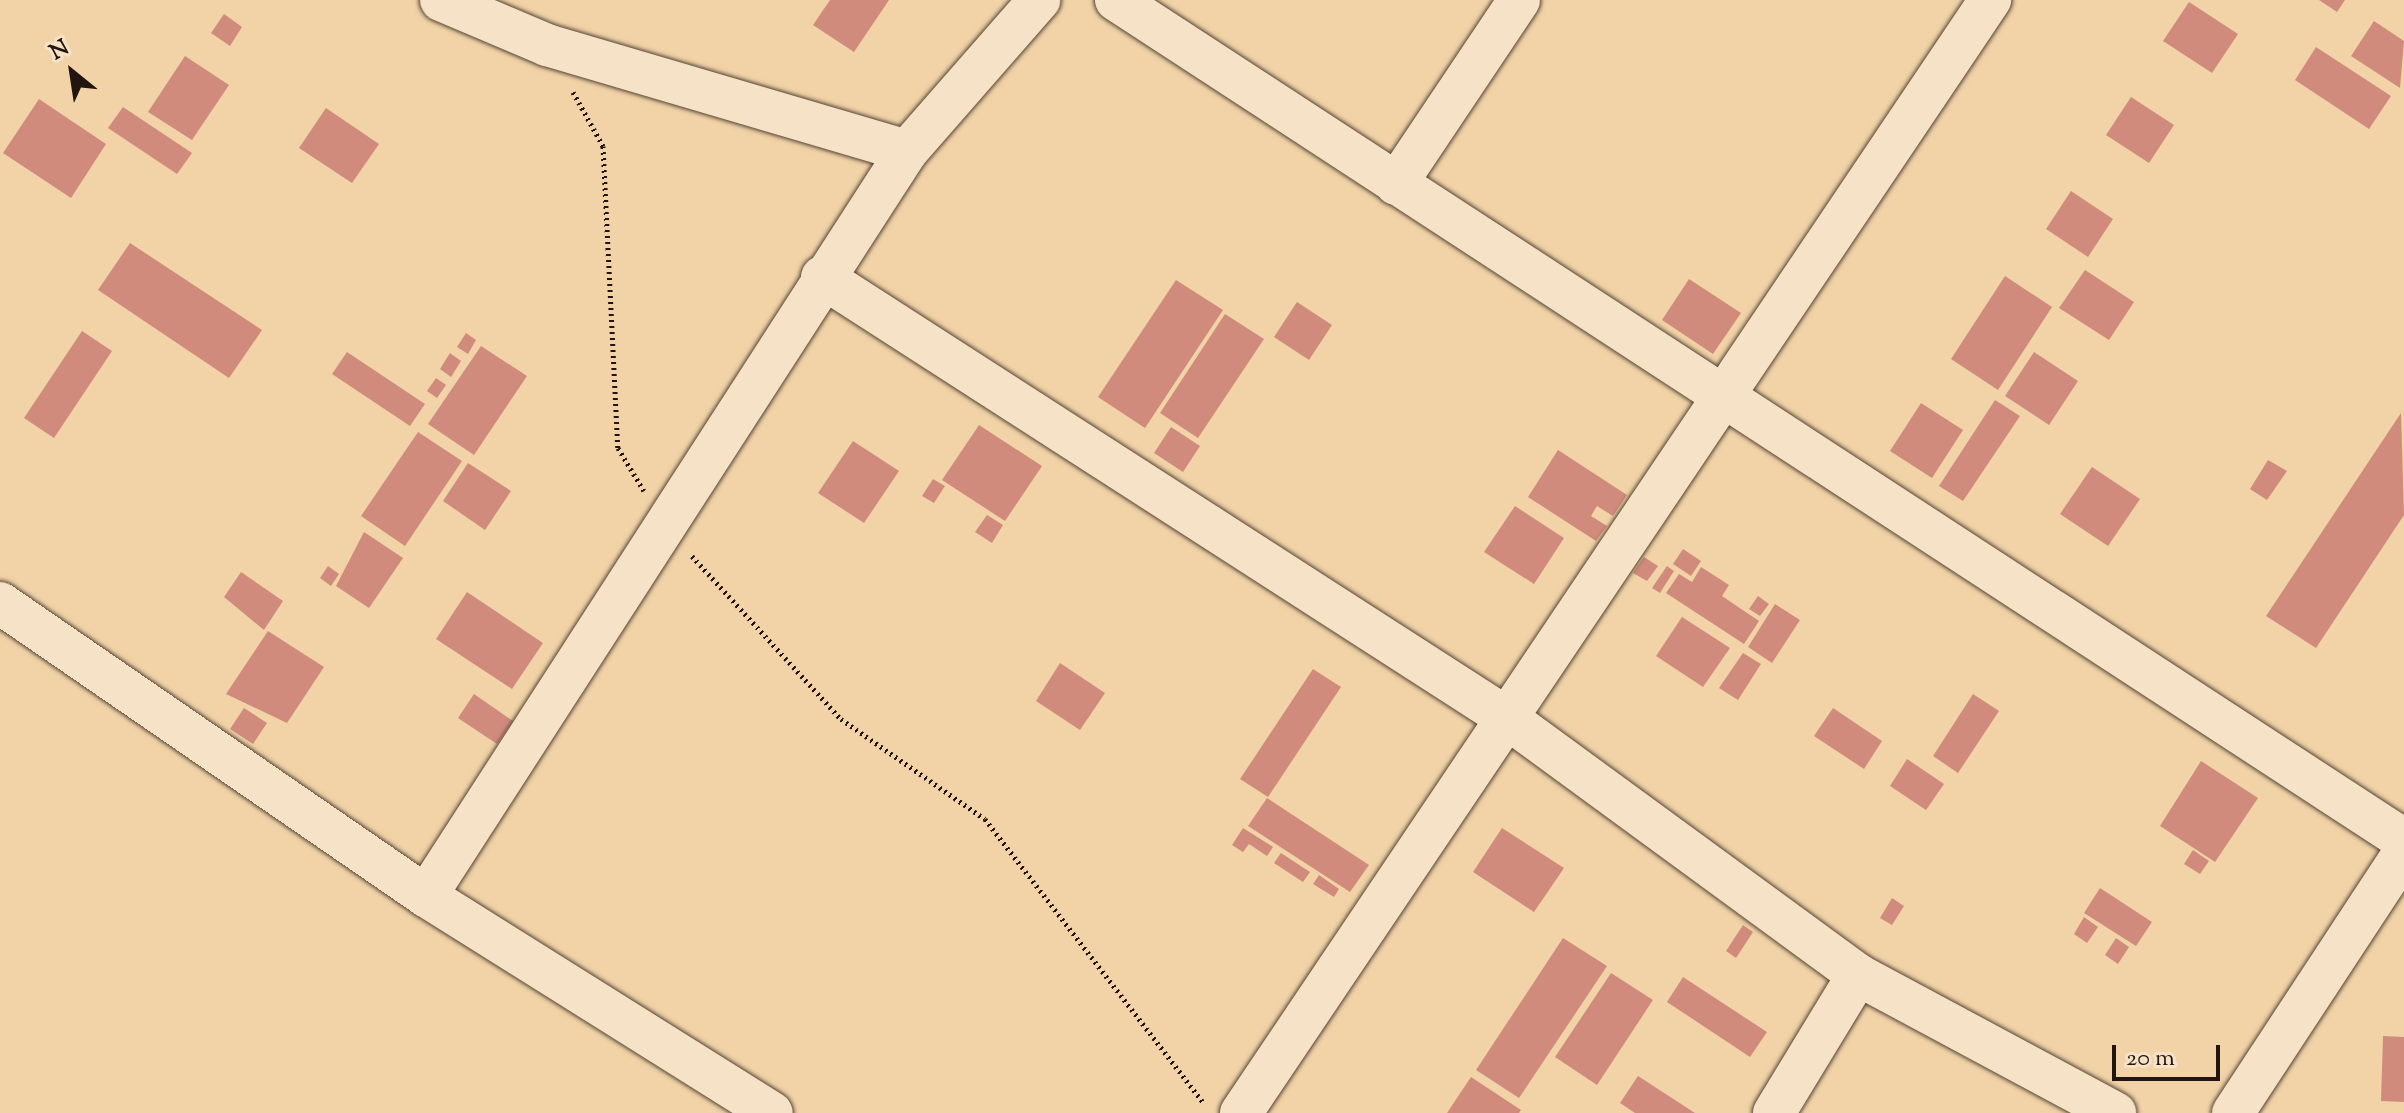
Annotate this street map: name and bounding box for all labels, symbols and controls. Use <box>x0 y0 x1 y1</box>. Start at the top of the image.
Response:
north arrow <box>32 32 112 112</box>
text: N <box>44 33 76 69</box>
scale bar <box>2116 1029 2224 1079</box>
text: 20 m <box>2126 1042 2175 1076</box>

